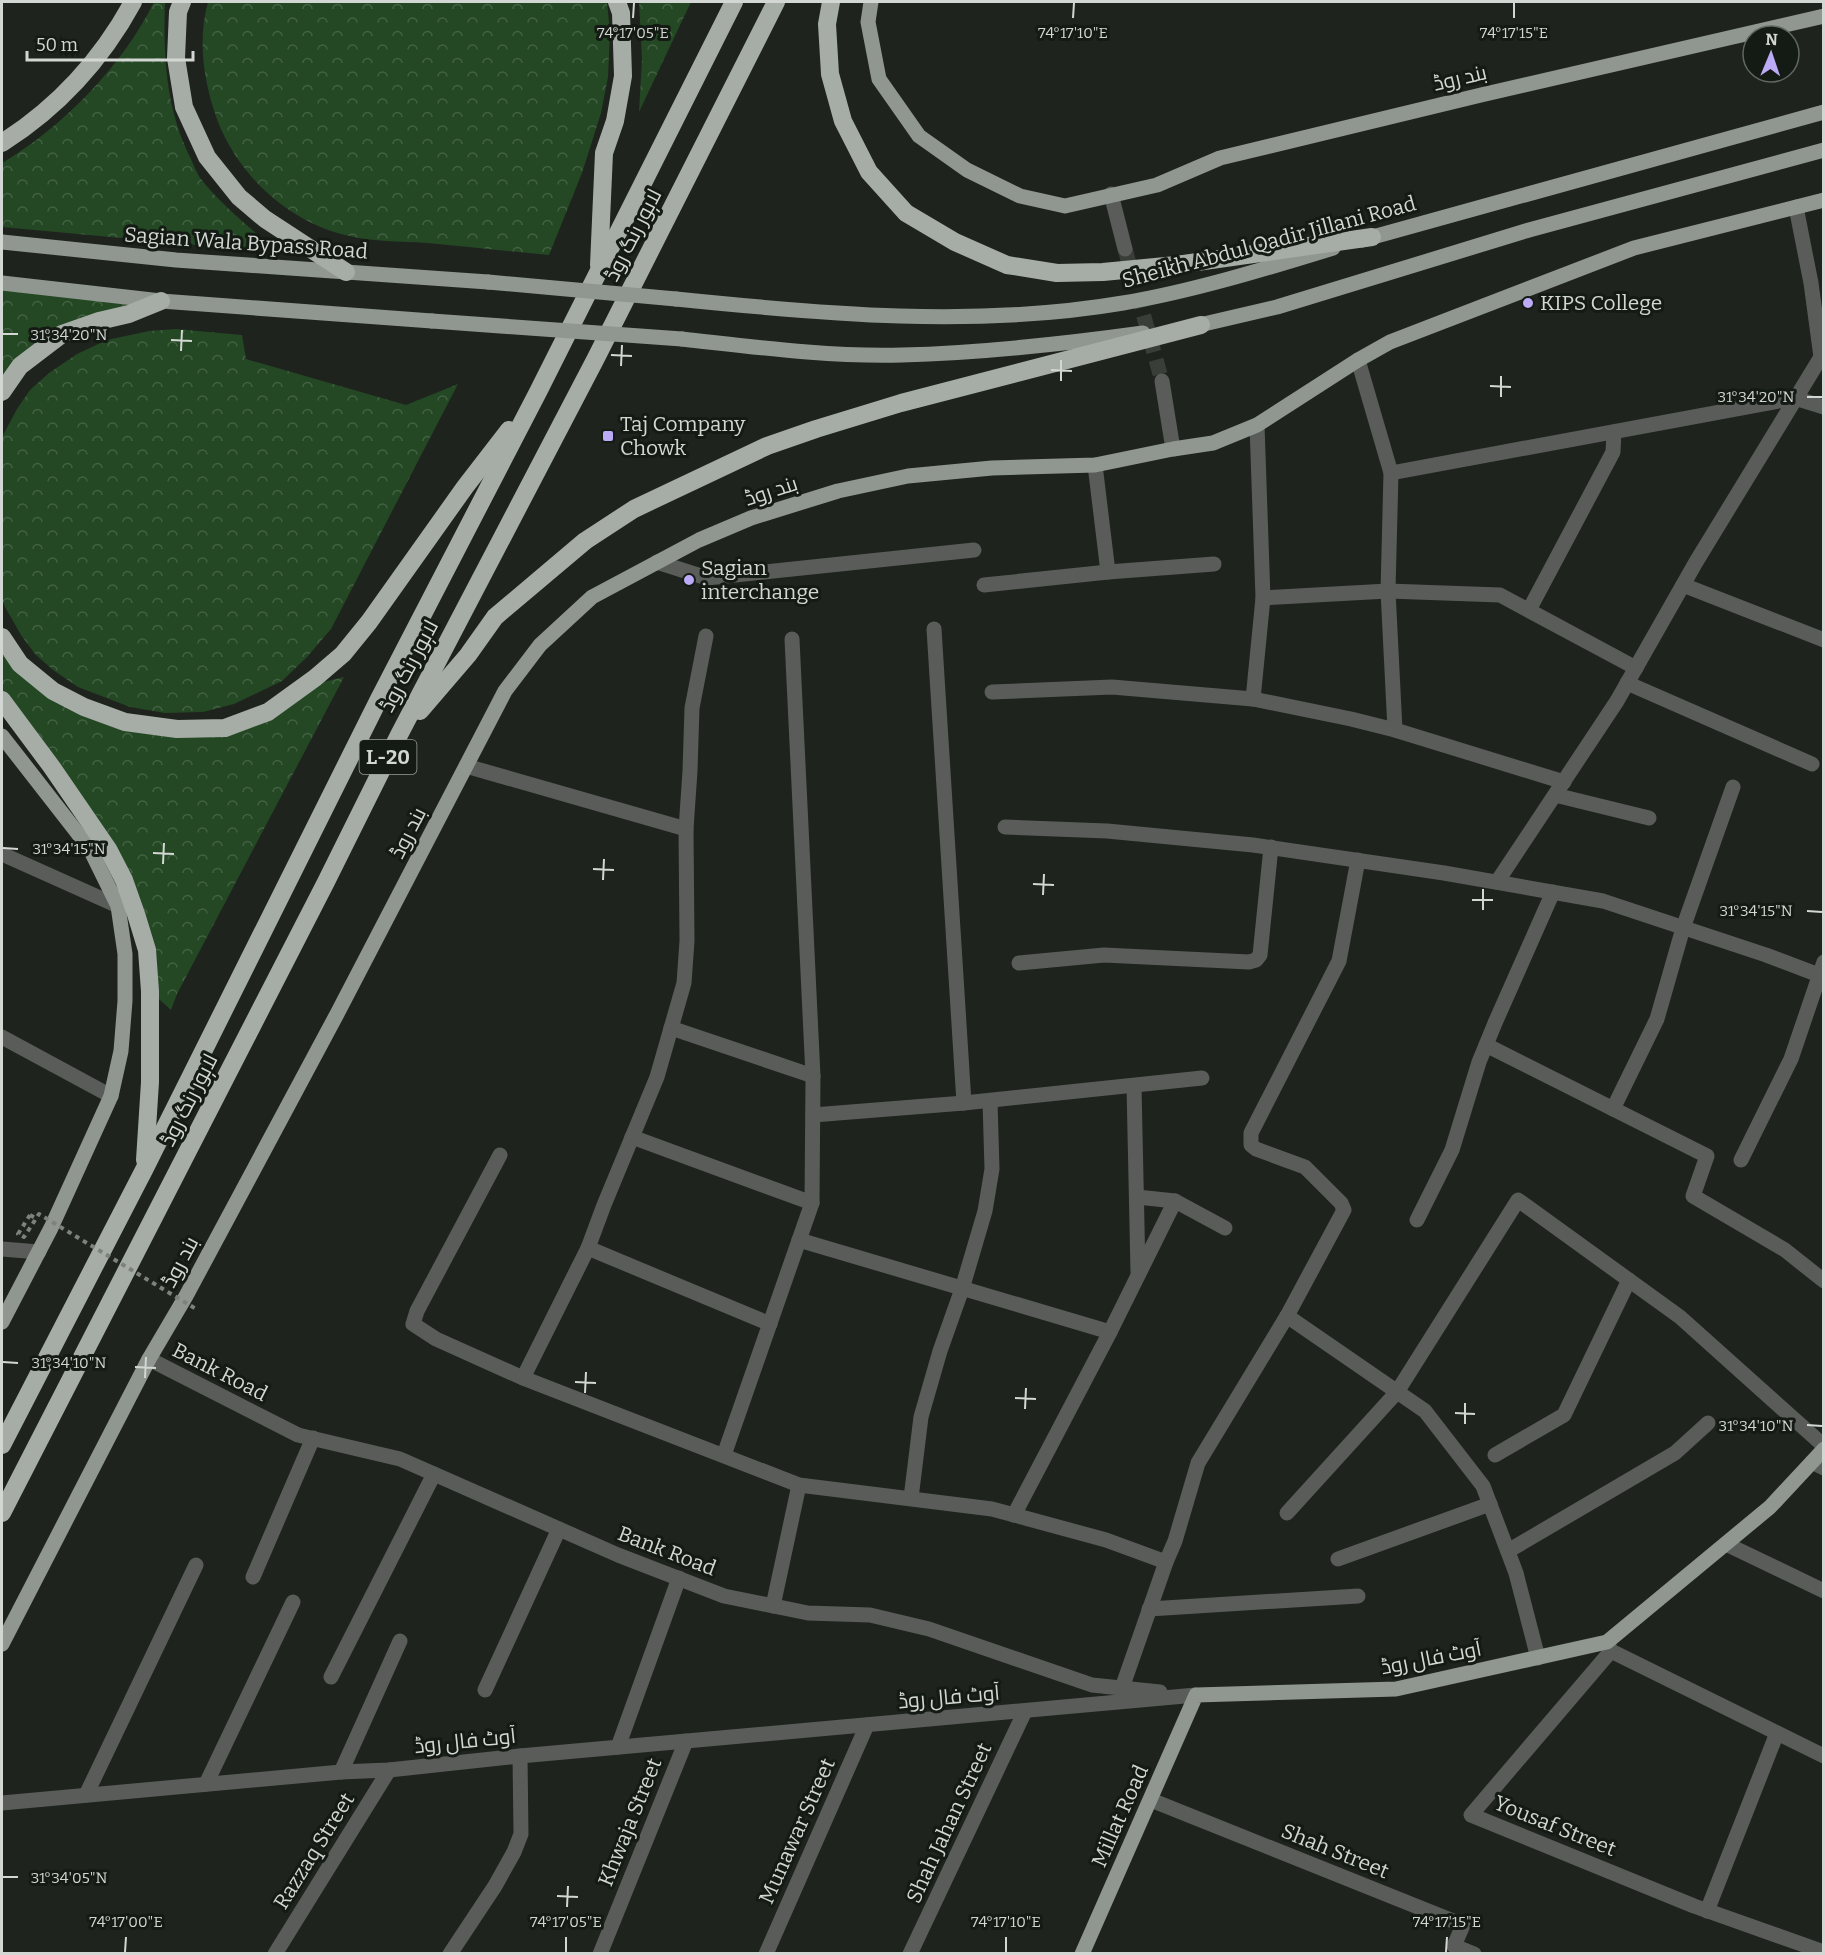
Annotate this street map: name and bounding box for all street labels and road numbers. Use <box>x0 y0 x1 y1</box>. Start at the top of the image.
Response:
street label: بند روڈ <box>1431 59 1489 97</box>
street label: لاہور رنگ روڈ <box>599 184 668 286</box>
street label: Sheikh Abdul Qadir Jillani Road <box>1119 190 1419 294</box>
street label: Sagian Wala Bypass Road <box>123 222 369 264</box>
street label: بند روڈ <box>741 470 801 512</box>
street label: لاہور رنگ روڈ <box>374 615 445 717</box>
road number: L-20 <box>360 740 416 774</box>
street label: بند روڈ <box>384 803 432 863</box>
street label: لاہور رنگ روڈ <box>155 1049 224 1151</box>
street label: بند روڈ <box>156 1232 204 1292</box>
street label: Bank Road <box>168 1337 272 1407</box>
street label: Bank Road <box>614 1520 720 1582</box>
street label: آوٹ فال روڈ <box>1378 1635 1484 1681</box>
street label: آوٹ فال روڈ <box>897 1680 1001 1714</box>
street label: آوٹ فال روڈ <box>413 1723 517 1759</box>
street label: Shah Jahan Street <box>901 1738 998 1907</box>
street label: Khwaja Street <box>592 1754 668 1890</box>
street label: Munawar Street <box>753 1754 841 1908</box>
street label: Millat Road <box>1086 1761 1154 1871</box>
street label: Razzaq Street <box>268 1788 360 1914</box>
street label: Yousaf Street <box>1490 1790 1620 1862</box>
street label: Shah Street <box>1277 1818 1393 1884</box>

